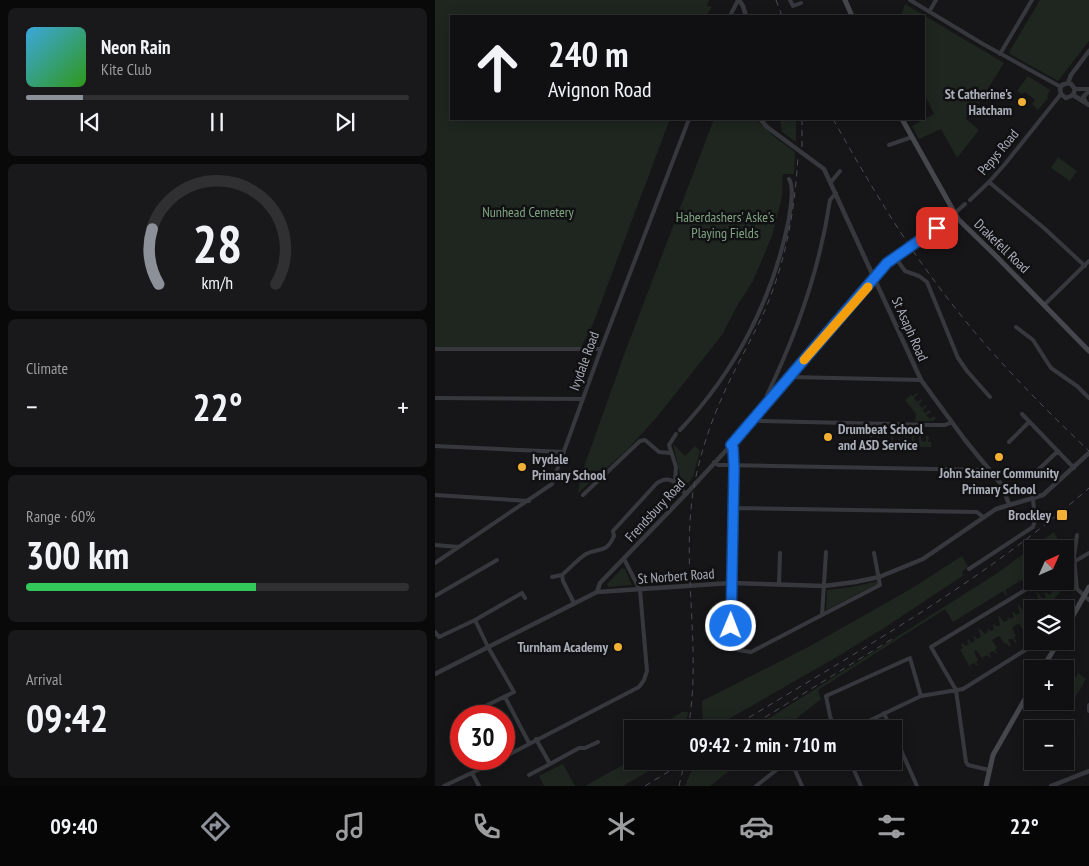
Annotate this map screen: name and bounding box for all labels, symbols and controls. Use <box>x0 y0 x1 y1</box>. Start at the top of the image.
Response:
text: 240 m <box>548 31 629 77</box>
text: Neon Rain <box>101 35 170 59</box>
icon: ahead <box>465 35 530 100</box>
text: Kite Club <box>101 59 152 79</box>
text: Avignon Road <box>548 75 652 103</box>
place label: St Catherine's Hatcham <box>945 85 1012 119</box>
marker: St Catherine's Hatcham <box>1016 96 1028 108</box>
icon: previous <box>76 108 104 136</box>
icon: pause <box>203 108 231 136</box>
icon: next <box>331 108 359 136</box>
street label: Pepys Road <box>974 125 1022 179</box>
park label: Nunhead Cemetery <box>482 203 575 221</box>
pin <box>916 207 958 249</box>
park label: Haberdashers' Aske's Playing Fields <box>676 208 775 242</box>
text: 28 <box>193 210 242 277</box>
icon: arrive <box>923 214 951 242</box>
street label: Drakefell Road <box>970 215 1034 277</box>
text: km/h <box>202 271 233 294</box>
street label: St Asaph Road <box>888 294 932 364</box>
street label: Ivydale Road <box>565 329 603 393</box>
text: Climate <box>26 358 68 378</box>
text: 22° <box>192 382 243 431</box>
text: − <box>26 388 38 425</box>
text: + <box>397 388 409 425</box>
place label: Drumbeat School and ASD Service <box>838 420 924 454</box>
marker: Drumbeat School and ASD Service <box>822 431 834 443</box>
place label: Ivydale Primary School <box>532 450 607 484</box>
marker: John Stainer Community Primary School <box>993 451 1005 463</box>
marker: Ivydale Primary School <box>516 461 528 473</box>
place label: John Stainer Community Primary School <box>938 464 1059 498</box>
street label: Frendsbury Road <box>621 475 689 545</box>
text: Range · 60% <box>26 506 95 526</box>
place label: Brockley <box>1008 506 1051 524</box>
marker: Brockley <box>1055 508 1069 522</box>
text: 300 km <box>26 530 129 579</box>
north arrow <box>1024 540 1074 590</box>
map controls <box>1024 540 1074 770</box>
street label: St Norbert Road <box>637 564 715 588</box>
position arrow <box>704 599 756 651</box>
button: layers <box>1024 600 1074 650</box>
place label: Turnham Academy <box>518 638 608 656</box>
marker: Turnham Academy <box>612 641 624 653</box>
button: + <box>1024 660 1074 710</box>
text: Arrival <box>26 669 62 689</box>
text: 09:42 <box>26 693 108 742</box>
speed limit sign: 30 <box>450 705 515 770</box>
button: − <box>1024 720 1074 770</box>
text: 09:42 · 2 min · 710 m <box>690 733 836 757</box>
icon: directions <box>198 809 233 844</box>
icon: music <box>333 809 368 844</box>
icon: phone <box>469 809 504 844</box>
icon: climate <box>604 809 639 844</box>
icon: car <box>739 809 774 844</box>
icon: filters <box>874 809 909 844</box>
text: 09:40 <box>50 812 98 840</box>
text: 22° <box>1010 812 1039 840</box>

